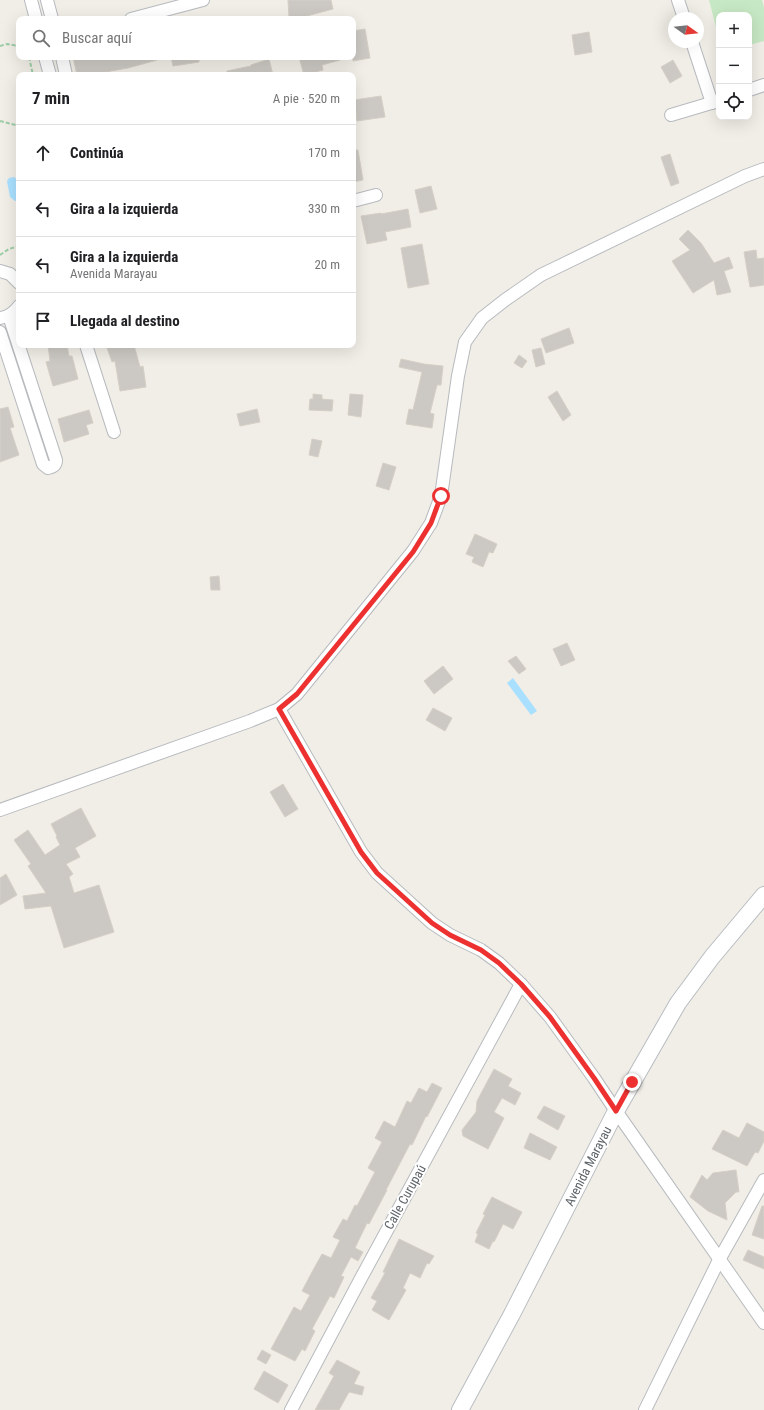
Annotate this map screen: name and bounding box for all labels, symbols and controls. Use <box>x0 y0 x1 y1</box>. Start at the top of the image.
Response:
north arrow <box>668 12 704 48</box>
map controls <box>716 12 752 120</box>
button: + <box>716 12 752 48</box>
search box <box>16 16 356 60</box>
icon: search <box>30 27 52 49</box>
text: Buscar aquí <box>62 29 132 47</box>
button: − <box>716 48 752 84</box>
button: locate <box>716 84 752 120</box>
text: 7 min <box>32 88 70 108</box>
text: A pie · 520 m <box>273 91 340 106</box>
icon: ahead <box>32 142 54 164</box>
text: Continúa <box>70 144 124 162</box>
text: 170 m <box>308 145 340 160</box>
icon: left <box>32 198 54 220</box>
text: Gira a la izquierda <box>70 200 178 218</box>
text: 330 m <box>308 201 340 216</box>
text: Gira a la izquierda <box>70 248 178 266</box>
icon: left <box>32 254 54 276</box>
text: 20 m <box>314 257 340 272</box>
text: Avenida Marayau <box>70 266 157 281</box>
icon: arrive <box>32 310 54 332</box>
text: Llegada al destino <box>70 312 180 330</box>
route start <box>432 487 450 505</box>
route end <box>623 1073 641 1091</box>
street label: Avenida Marayau <box>561 1124 615 1208</box>
street label: Calle Curupaú <box>381 1162 429 1232</box>

